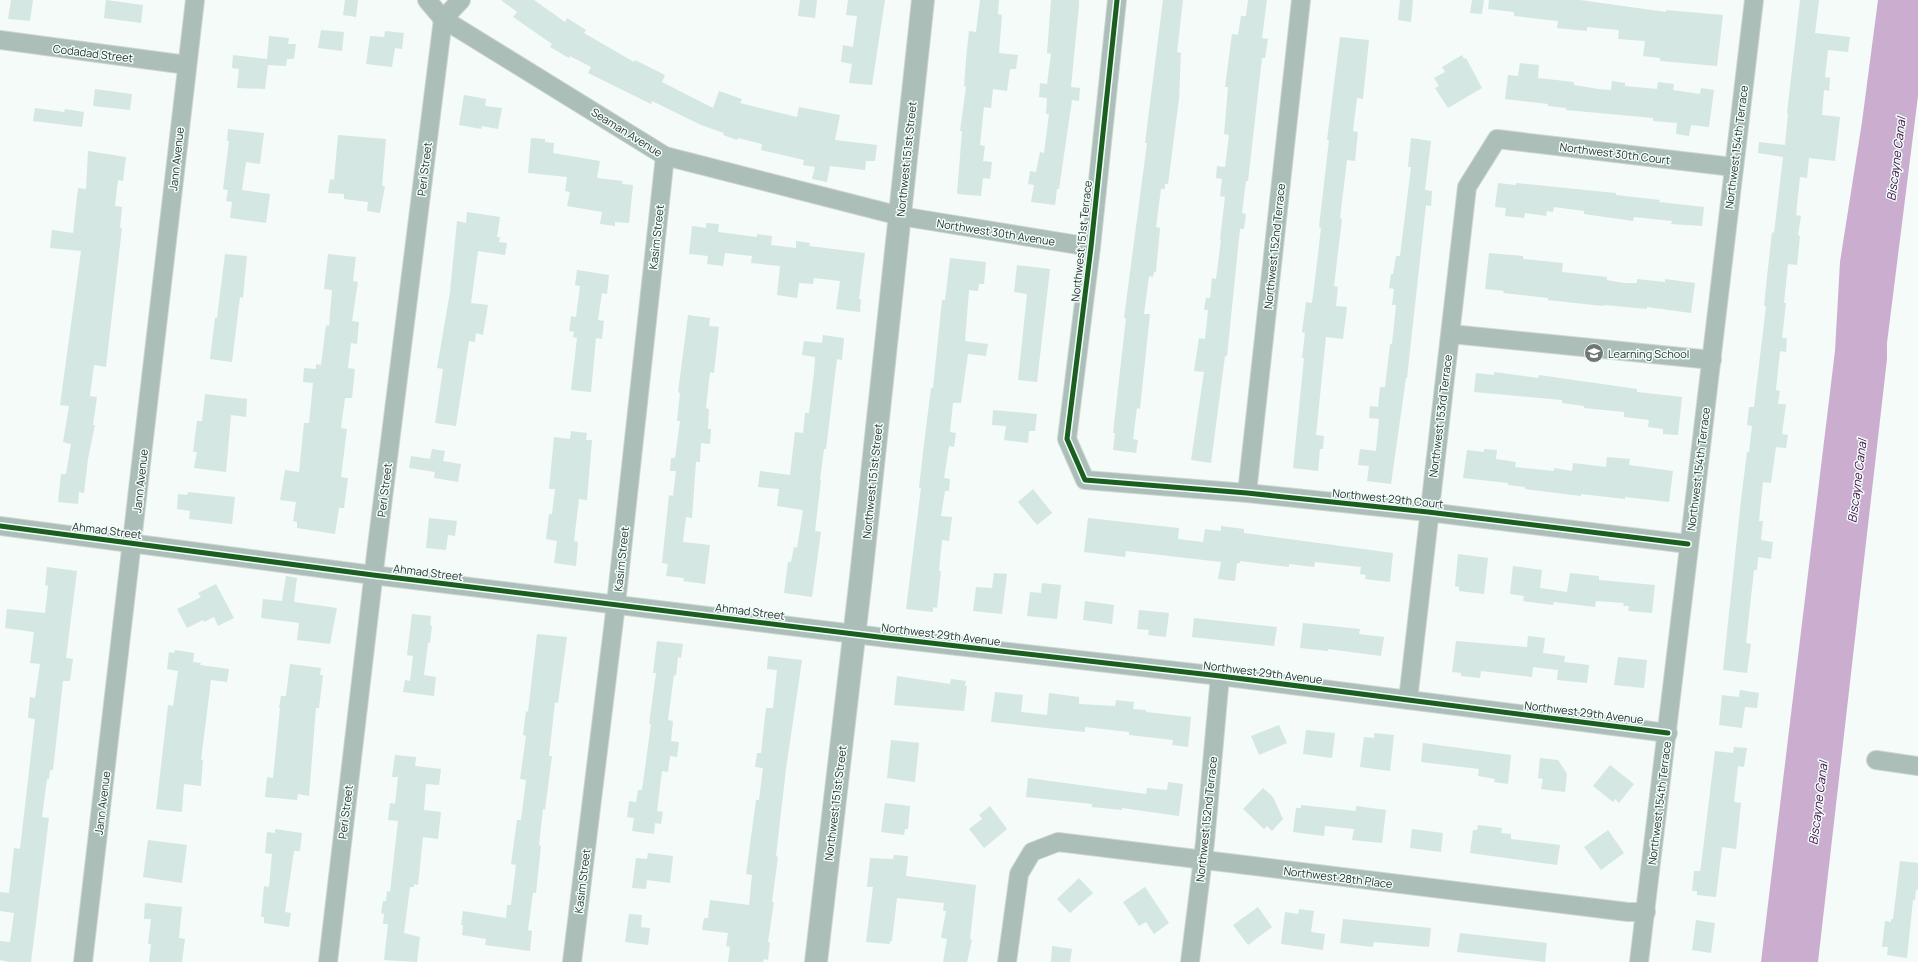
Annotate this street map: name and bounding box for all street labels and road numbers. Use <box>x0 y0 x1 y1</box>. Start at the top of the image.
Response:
street label: Codadad Street <box>52 41 134 65</box>
street label: Northwest 154th Terrace <box>1721 84 1751 210</box>
street label: Northwest 151st Street <box>892 101 920 217</box>
street label: Seaman Avenue <box>589 104 666 160</box>
street label: Jann Avenue <box>165 126 187 192</box>
street label: Northwest 30th Court <box>1559 139 1671 167</box>
street label: Peri Street <box>413 141 435 197</box>
street label: Northwest 151st Terrace <box>1067 179 1095 302</box>
street label: Northwest 152nd Terrace <box>1260 182 1288 309</box>
street label: Kasim Street <box>645 204 667 270</box>
street label: Northwest 30th Avenue <box>936 215 1057 249</box>
street label: Northwest 153rd Terrace <box>1425 353 1455 478</box>
street label: Northwest 154th Terrace <box>1683 406 1713 532</box>
street label: Northwest 151st Street <box>858 423 886 539</box>
street label: Jann Avenue <box>129 448 151 514</box>
street label: Peri Street <box>373 462 395 518</box>
street label: Northwest 29th Court <box>1332 485 1444 511</box>
street label: Ahmad Street <box>71 518 143 542</box>
street label: Kasim Street <box>610 526 632 592</box>
street label: Ahmad Street <box>392 560 464 584</box>
street label: Ahmad Street <box>714 599 786 623</box>
street label: Northwest 29th Avenue <box>881 619 1002 649</box>
street label: Northwest 29th Avenue <box>1203 657 1324 687</box>
street label: Northwest 29th Avenue <box>1524 697 1645 727</box>
street label: Northwest 154th Terrace <box>1644 740 1674 866</box>
street label: Northwest 151st Street <box>821 745 849 861</box>
street label: Northwest 152nd Terrace <box>1192 755 1220 882</box>
street label: Jann Avenue <box>91 770 113 836</box>
street label: Peri Street <box>334 784 356 840</box>
street label: Kasim Street <box>571 848 593 914</box>
street label: Northwest 28th Place <box>1283 863 1394 891</box>

